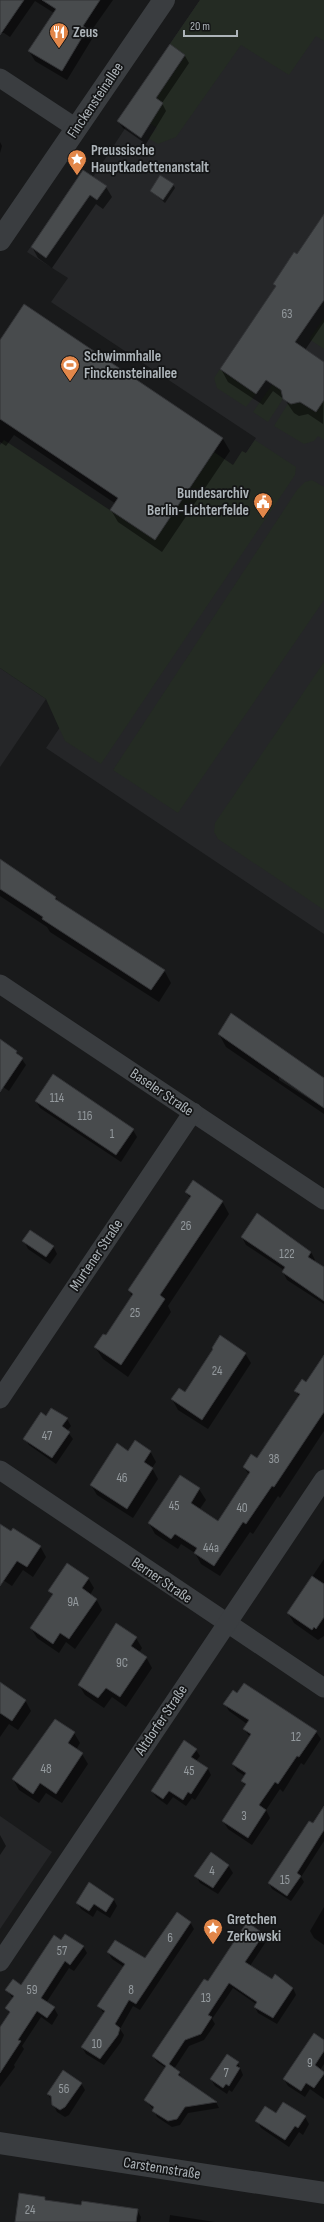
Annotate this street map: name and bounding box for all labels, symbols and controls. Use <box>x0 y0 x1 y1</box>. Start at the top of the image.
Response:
scale bar <box>184 12 237 38</box>
text: 20 m <box>190 19 210 34</box>
restaurant icon: Zeus <box>48 21 70 49</box>
place label: Zeus <box>73 23 98 42</box>
street label: Finckensteinallee <box>63 59 128 142</box>
place label: Preussische Hauptkadettenanstalt <box>91 141 209 177</box>
place icon: Preussische Hauptkadettenanstalt <box>66 148 88 176</box>
house number: 63 <box>281 306 293 322</box>
place label: Schwimmhalle Finckensteinallee <box>84 347 177 383</box>
sports icon: Schwimmhalle Finckensteinallee <box>59 354 81 382</box>
place label: Bundesarchiv Berlin-Lichterfelde <box>147 484 250 520</box>
public building icon: Bundesarchiv Berlin-Lichterfelde <box>252 491 274 519</box>
street label: Baseler Straße <box>126 1064 197 1121</box>
house number: 114 <box>50 1090 65 1106</box>
house number: 116 <box>78 1108 93 1124</box>
house number: 1 <box>110 1126 115 1142</box>
street label: Murtener Straße <box>65 1216 127 1295</box>
house number: 26 <box>180 1218 192 1234</box>
house number: 122 <box>279 1246 295 1262</box>
house number: 25 <box>130 1305 140 1321</box>
house number: 24 <box>212 1363 223 1379</box>
house number: 47 <box>42 1428 53 1444</box>
house number: 38 <box>268 1451 280 1467</box>
house number: 46 <box>116 1470 128 1486</box>
house number: 45 <box>169 1498 179 1514</box>
house number: 40 <box>236 1500 248 1516</box>
house number: 44a <box>203 1540 219 1556</box>
street label: Berner Straße <box>128 1553 196 1608</box>
house number: 9A <box>67 1594 79 1610</box>
house number: 9C <box>116 1655 128 1671</box>
street label: Altdorfer Straße <box>130 1682 192 1760</box>
house number: 12 <box>291 1729 301 1745</box>
house number: 48 <box>40 1761 52 1777</box>
house number: 45 <box>184 1763 194 1779</box>
house number: 3 <box>241 1808 247 1824</box>
house number: 4 <box>209 1863 215 1879</box>
house number: 15 <box>280 1872 290 1888</box>
place label: Gretchen Zerkowski <box>227 1910 281 1946</box>
place icon: Gretchen Zerkowski <box>202 1917 224 1945</box>
house number: 6 <box>167 1930 173 1946</box>
house number: 57 <box>57 1943 68 1959</box>
house number: 59 <box>27 1982 38 1998</box>
house number: 8 <box>128 1982 134 1998</box>
house number: 13 <box>201 1990 211 2006</box>
house number: 10 <box>92 2036 102 2052</box>
house number: 9 <box>307 2055 313 2071</box>
house number: 7 <box>223 2065 229 2081</box>
house number: 56 <box>59 2081 70 2097</box>
street label: Carstennstraße <box>122 2153 202 2184</box>
house number: 24 <box>25 2202 36 2218</box>

